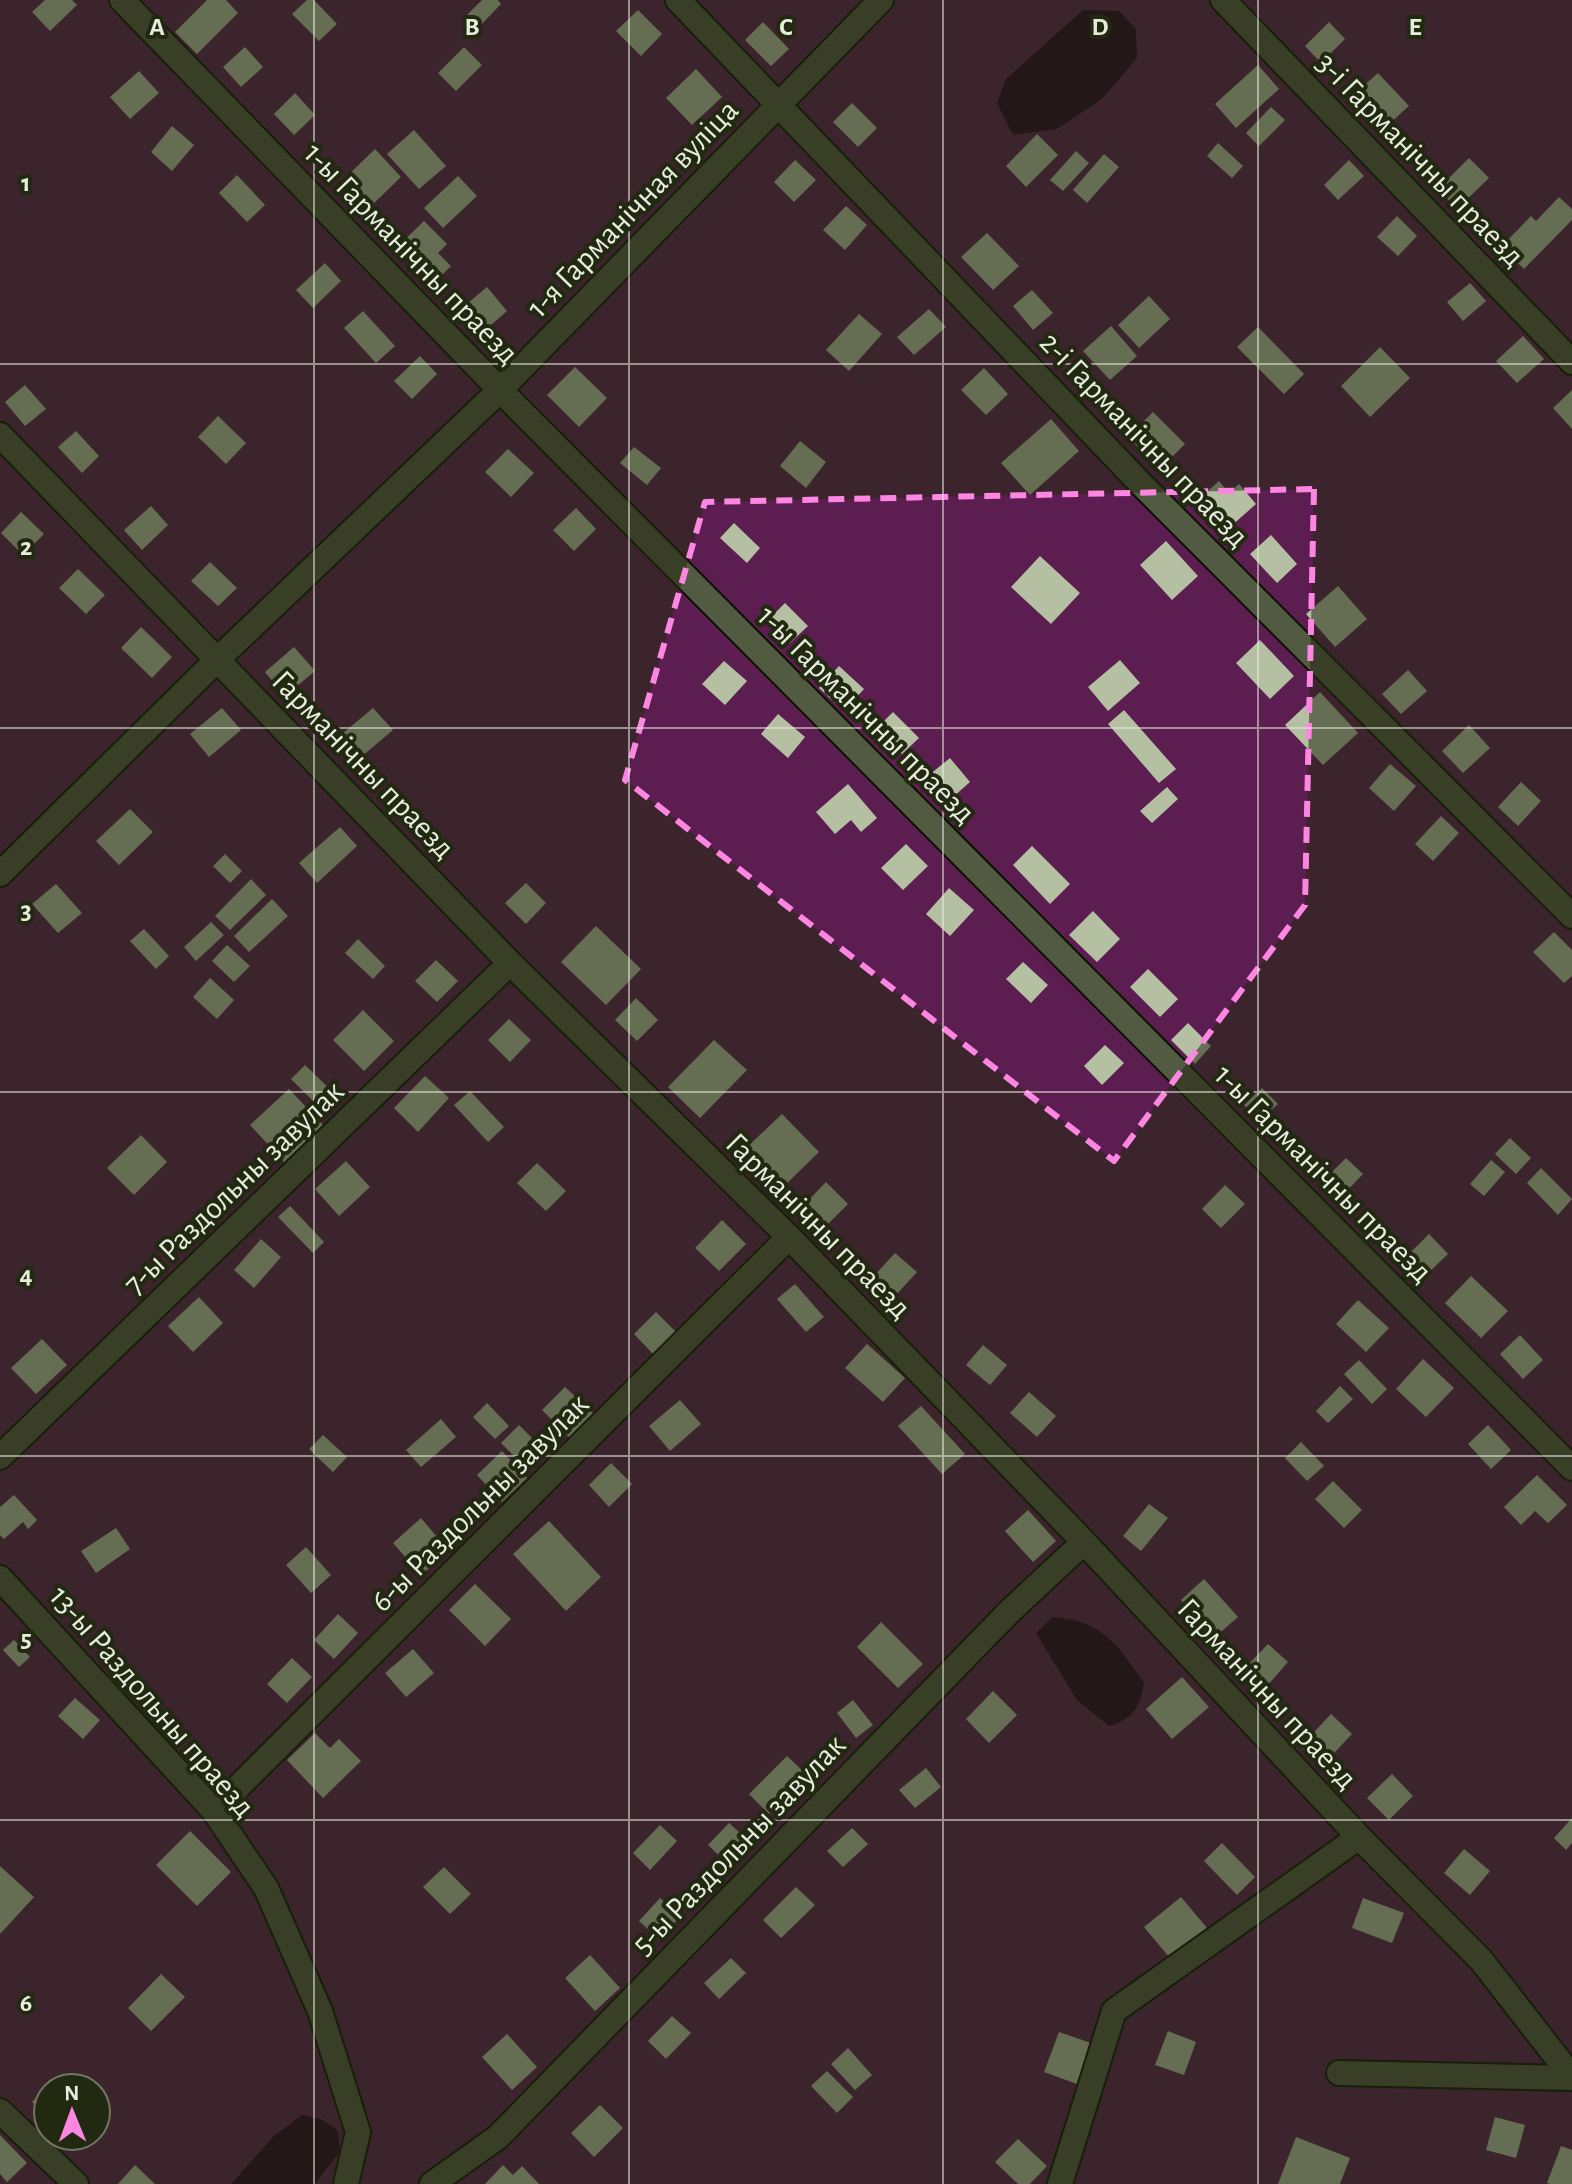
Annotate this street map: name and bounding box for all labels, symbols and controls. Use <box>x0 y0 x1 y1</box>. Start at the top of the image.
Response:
text: A <box>149 14 165 40</box>
text: B <box>464 14 480 40</box>
text: C <box>779 14 793 40</box>
text: D <box>1091 14 1109 40</box>
text: E <box>1408 14 1422 40</box>
street label: 3-і Гарманічны праезд <box>1310 47 1530 273</box>
street label: 1-я Гарманічная вуліца <box>521 94 745 324</box>
street label: 1-ы Гарманічны праезд <box>298 137 525 370</box>
text: 1 <box>21 170 31 196</box>
street label: 2-і Гарманічны праезд <box>1034 326 1255 553</box>
text: 2 <box>20 534 32 560</box>
street label: 1-ы Гарманічны праезд <box>751 600 981 830</box>
street label: Гарманічны праезд <box>266 665 461 865</box>
text: 3 <box>20 898 32 924</box>
street label: 1-ы Гарманічны праезд <box>1208 1059 1438 1289</box>
street label: 7-ы Раздольны завулак <box>118 1075 350 1301</box>
street label: Гарманічны праезд <box>719 1127 917 1325</box>
text: 4 <box>19 1262 33 1288</box>
street label: 6-ы Раздольны завулак <box>365 1387 595 1618</box>
street label: 13-ы Раздольны праезд <box>43 1580 261 1823</box>
street label: Гарманічны праезд <box>1171 1592 1363 1795</box>
text: 5 <box>20 1626 32 1652</box>
street label: 5-ы Раздольны завулак <box>626 1728 852 1961</box>
text: 6 <box>20 1990 32 2016</box>
north arrow <box>32 2072 112 2152</box>
text: N <box>64 2082 80 2104</box>

